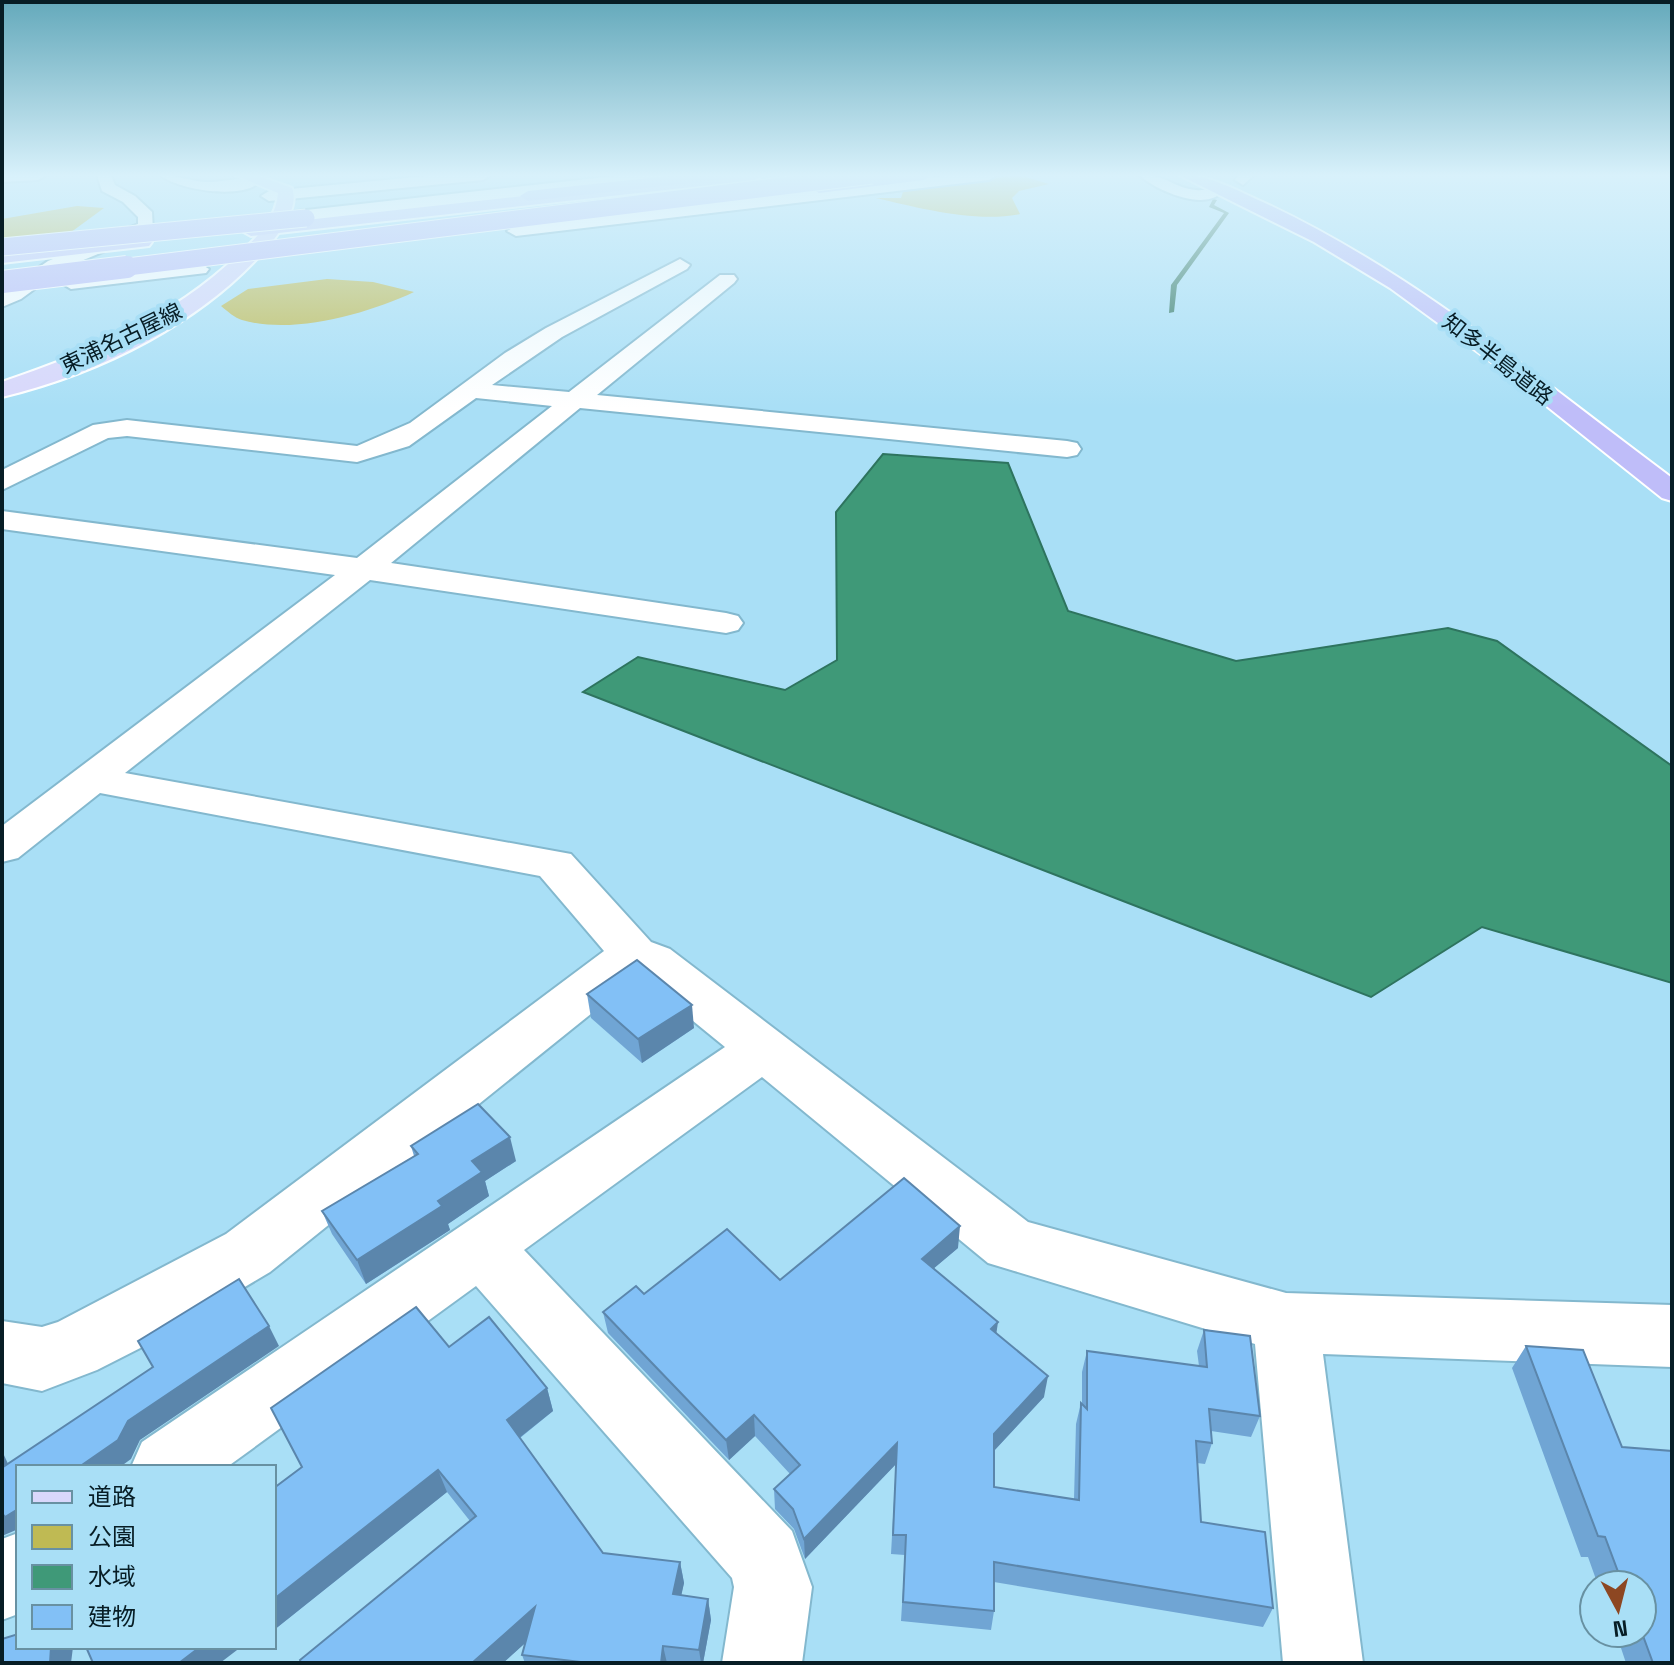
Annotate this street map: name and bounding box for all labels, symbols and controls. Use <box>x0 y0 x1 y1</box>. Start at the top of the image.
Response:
street label: 東浦名古屋線 <box>56 296 186 380</box>
street label: 知多半島道路 <box>1437 307 1559 411</box>
legend <box>16 1465 276 1649</box>
text: 道路 <box>88 1481 136 1512</box>
text: 公園 <box>88 1521 136 1552</box>
text: 水域 <box>88 1561 136 1592</box>
north arrow <box>1578 1569 1658 1649</box>
text: 建物 <box>88 1601 136 1632</box>
text: N <box>1611 1614 1629 1644</box>

